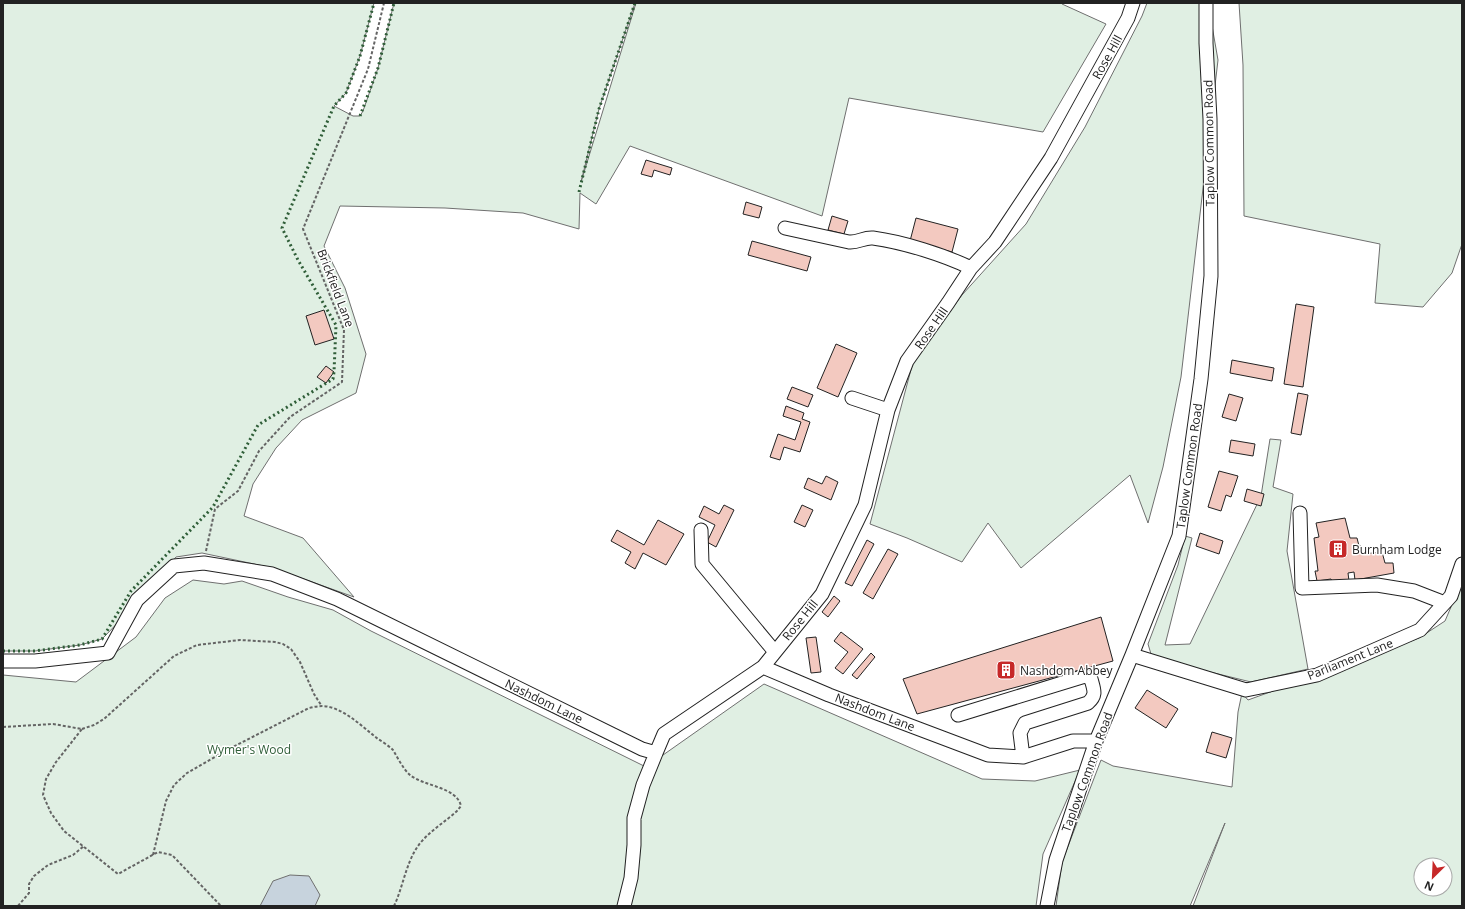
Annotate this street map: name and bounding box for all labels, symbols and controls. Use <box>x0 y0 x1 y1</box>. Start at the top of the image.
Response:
street label: Rose Hill <box>1088 32 1126 82</box>
street label: Taplow Common Road <box>1199 80 1219 206</box>
street label: Brickfield Lane <box>313 247 359 330</box>
street label: Rose Hill <box>910 303 952 353</box>
street label: Taplow Common Road <box>1172 402 1206 530</box>
building icon: Burnham Lodge <box>1327 538 1349 560</box>
place label: Burnham Lodge <box>1352 541 1442 558</box>
street label: Rose Hill <box>778 596 822 644</box>
street label: Parliament Lane <box>1305 634 1396 684</box>
building icon: Nashdom Abbey <box>995 659 1017 681</box>
place label: Nashdom Abbey <box>1020 662 1114 679</box>
street label: Nashdom Lane <box>502 675 586 727</box>
street label: Nashdom Lane <box>832 689 918 735</box>
street label: Taplow Common Road <box>1057 710 1117 834</box>
park label: Wymer's Wood <box>207 741 291 758</box>
north arrow <box>1413 857 1453 897</box>
text: N <box>1422 878 1436 895</box>

